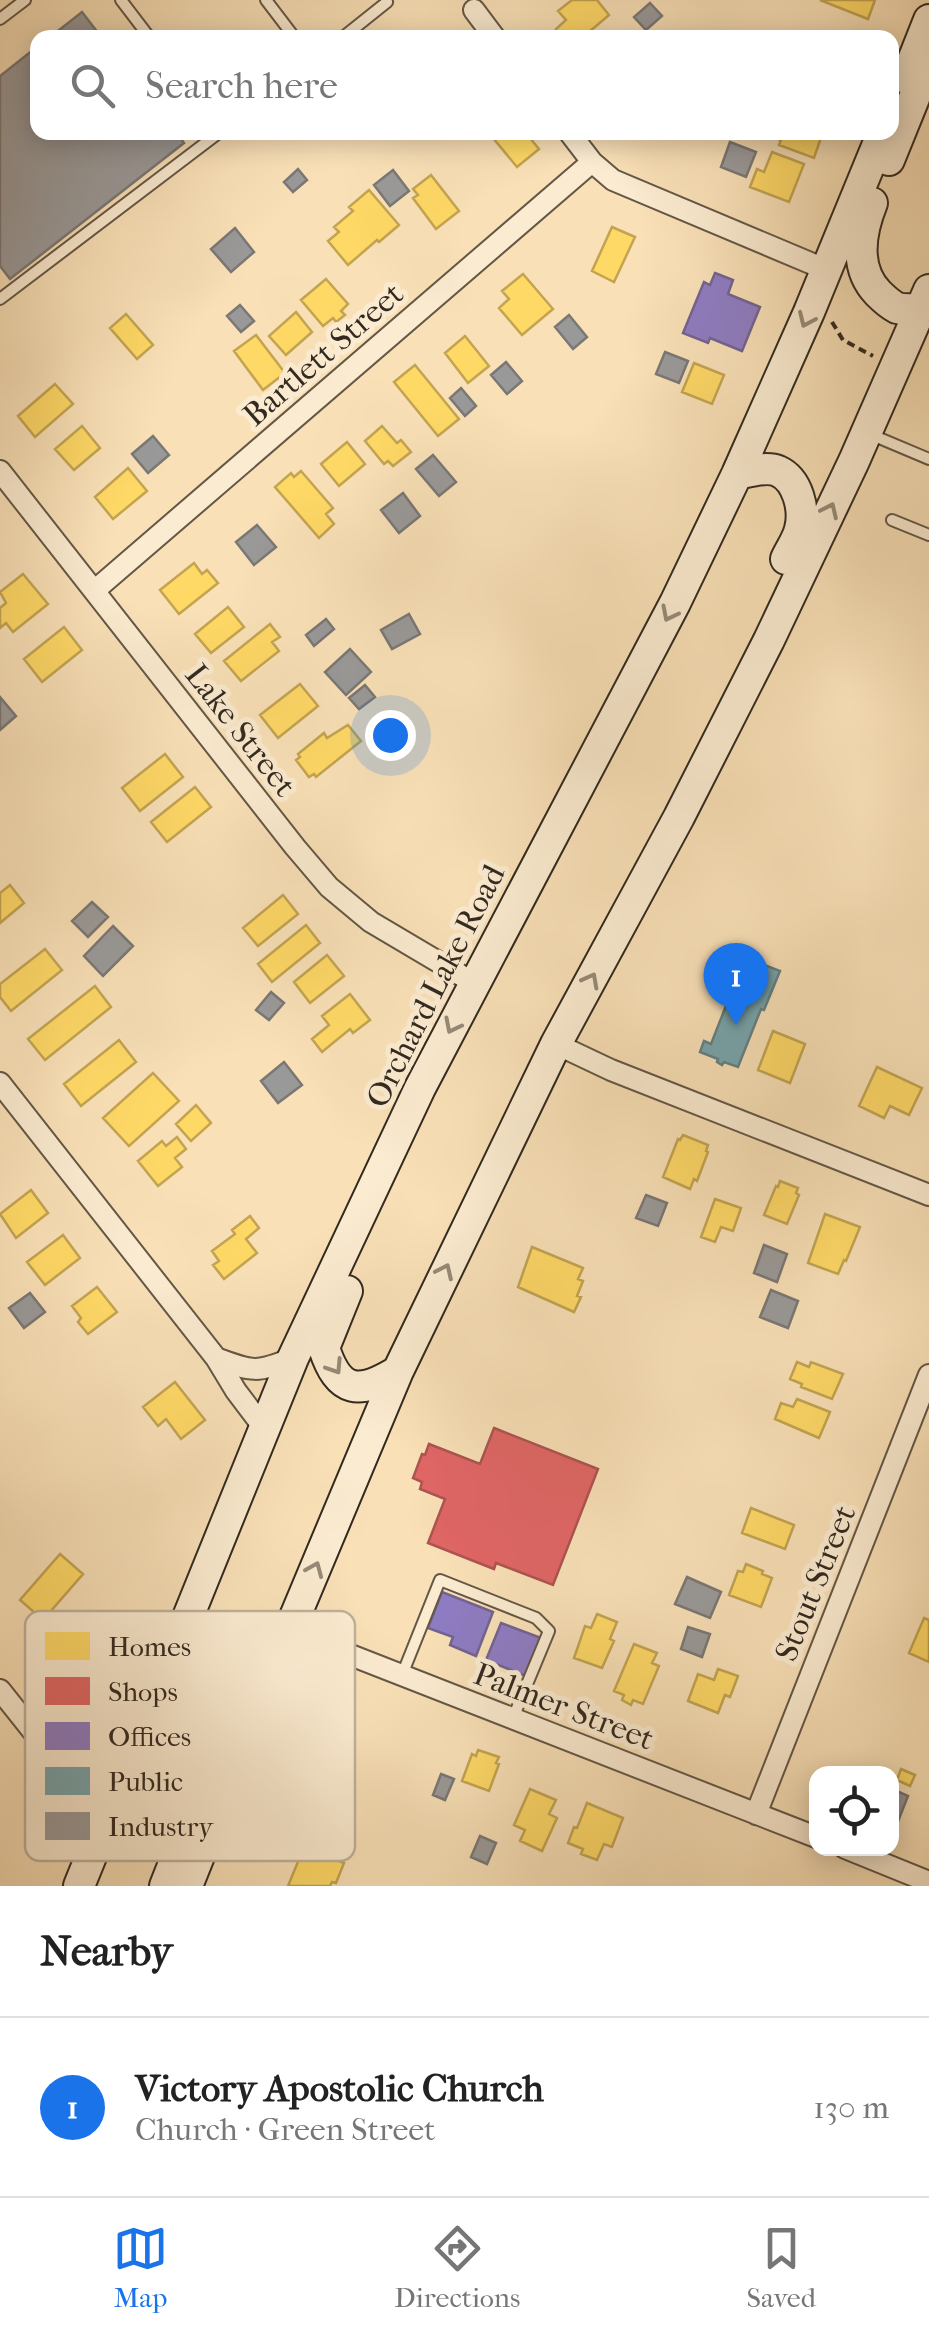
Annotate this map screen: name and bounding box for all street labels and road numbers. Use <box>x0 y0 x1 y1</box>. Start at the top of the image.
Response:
street label: Bartlett Street <box>236 275 411 434</box>
street label: Lake Street <box>178 657 304 804</box>
street label: Orchard Lake Road <box>358 858 513 1114</box>
street label: Stout Street <box>767 1499 864 1666</box>
street label: Palmer Street <box>469 1655 660 1758</box>

